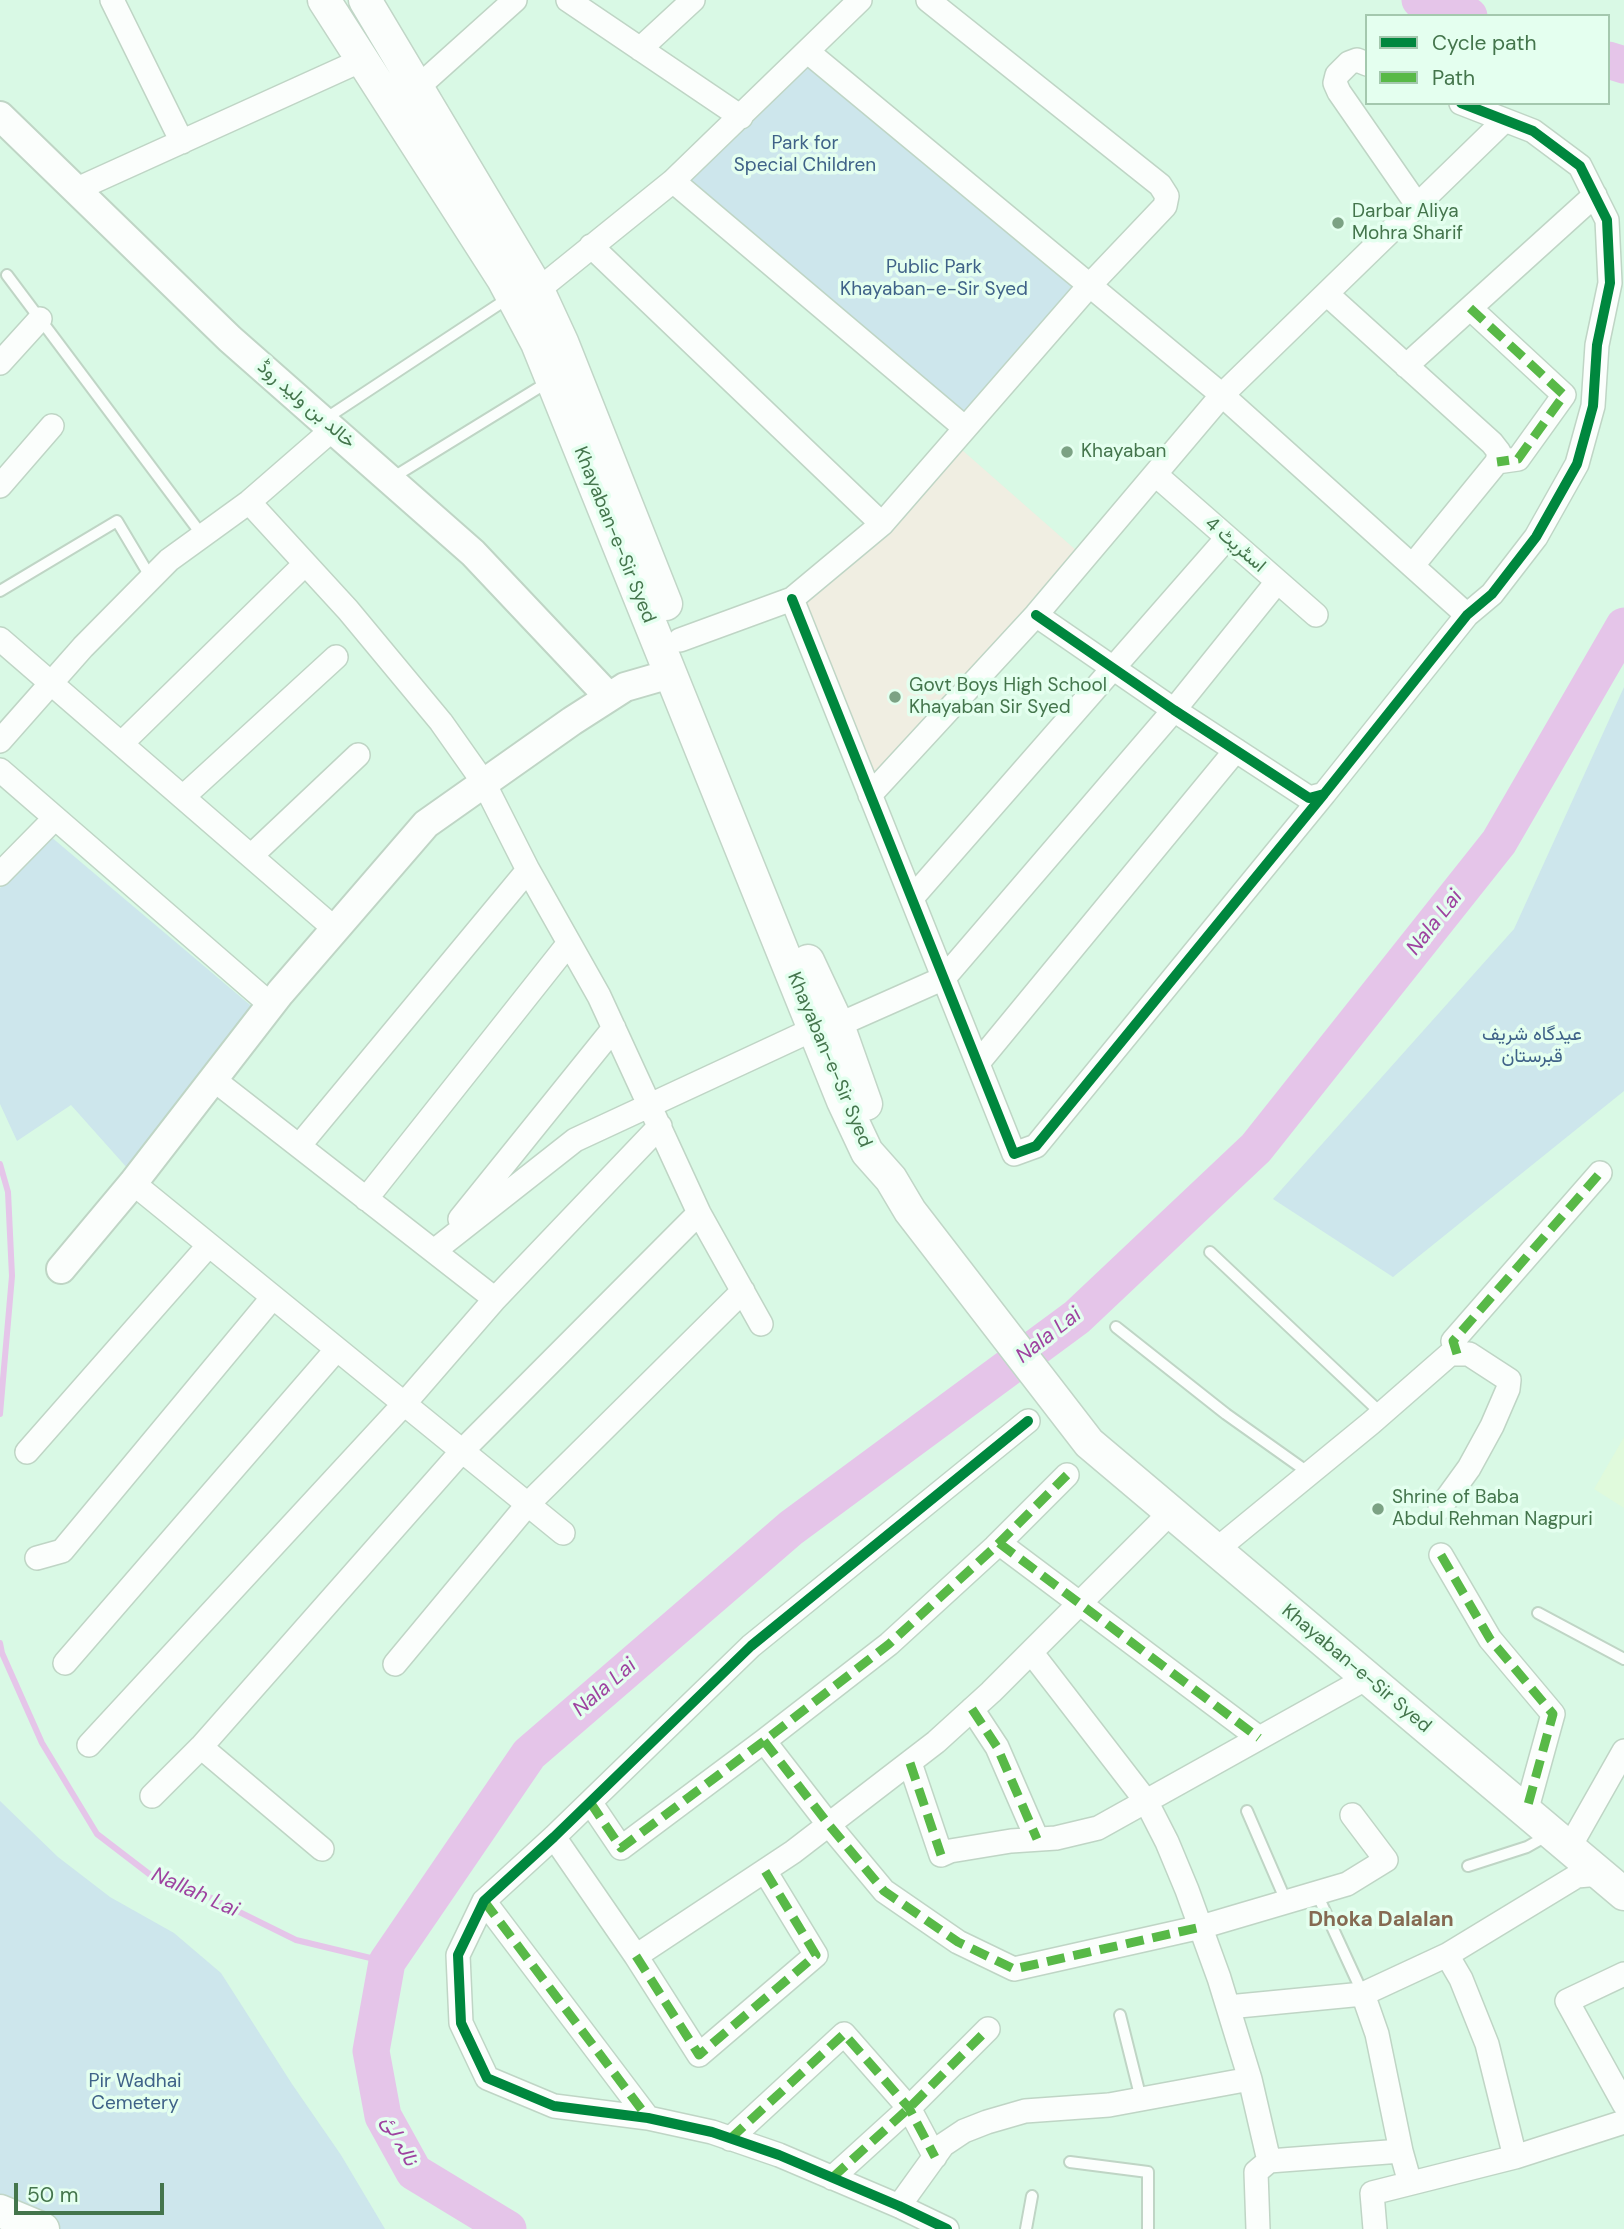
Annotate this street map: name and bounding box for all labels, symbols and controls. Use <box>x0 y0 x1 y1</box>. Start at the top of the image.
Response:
legend <box>1365 14 1610 105</box>
text: Cycle path <box>1432 29 1537 57</box>
text: Path <box>1432 64 1475 92</box>
park label: Park for Special Children <box>734 133 876 177</box>
place label: Darbar Aliya Mohra Sharif <box>1352 201 1463 245</box>
marker: Darbar Aliya Mohra Sharif <box>1330 215 1346 231</box>
park label: Public Park Khayaban-e-Sir Syed <box>840 257 1028 301</box>
street label: خالد بن ولید روڈ <box>252 356 360 454</box>
place label: Khayaban <box>1081 441 1167 463</box>
street label: Khayaban-e-Sir Syed <box>568 444 660 626</box>
marker: Khayaban <box>1059 444 1075 460</box>
street label: اسٹریٹ 4 <box>1200 512 1270 578</box>
place label: Govt Boys High School Khayaban Sir Syed <box>909 675 1107 719</box>
marker: Govt Boys High School Khayaban Sir Syed <box>887 689 903 705</box>
water label: Nala Lai <box>1402 885 1468 961</box>
street label: Khayaban-e-Sir Syed <box>782 969 876 1151</box>
park label: عیدگاہ شریف قبرستان <box>1482 1024 1582 1068</box>
water label: Nala Lai <box>1011 1303 1087 1369</box>
place label: Shrine of Baba Abdul Rehman Nagpuri <box>1392 1487 1593 1531</box>
marker: Shrine of Baba Abdul Rehman Nagpuri <box>1370 1501 1386 1517</box>
street label: Khayaban-e-Sir Syed <box>1277 1600 1435 1738</box>
water label: Nala Lai <box>568 1654 642 1722</box>
water label: Nallah Lai <box>147 1863 243 1923</box>
district label: Dhoka Dalalan <box>1308 1907 1454 1933</box>
park label: Pir Wadhai Cemetery <box>88 2071 182 2115</box>
water label: نالہ لئ <box>375 2112 423 2170</box>
scale bar <box>18 2170 168 2214</box>
text: 50 m <box>27 2181 78 2209</box>

